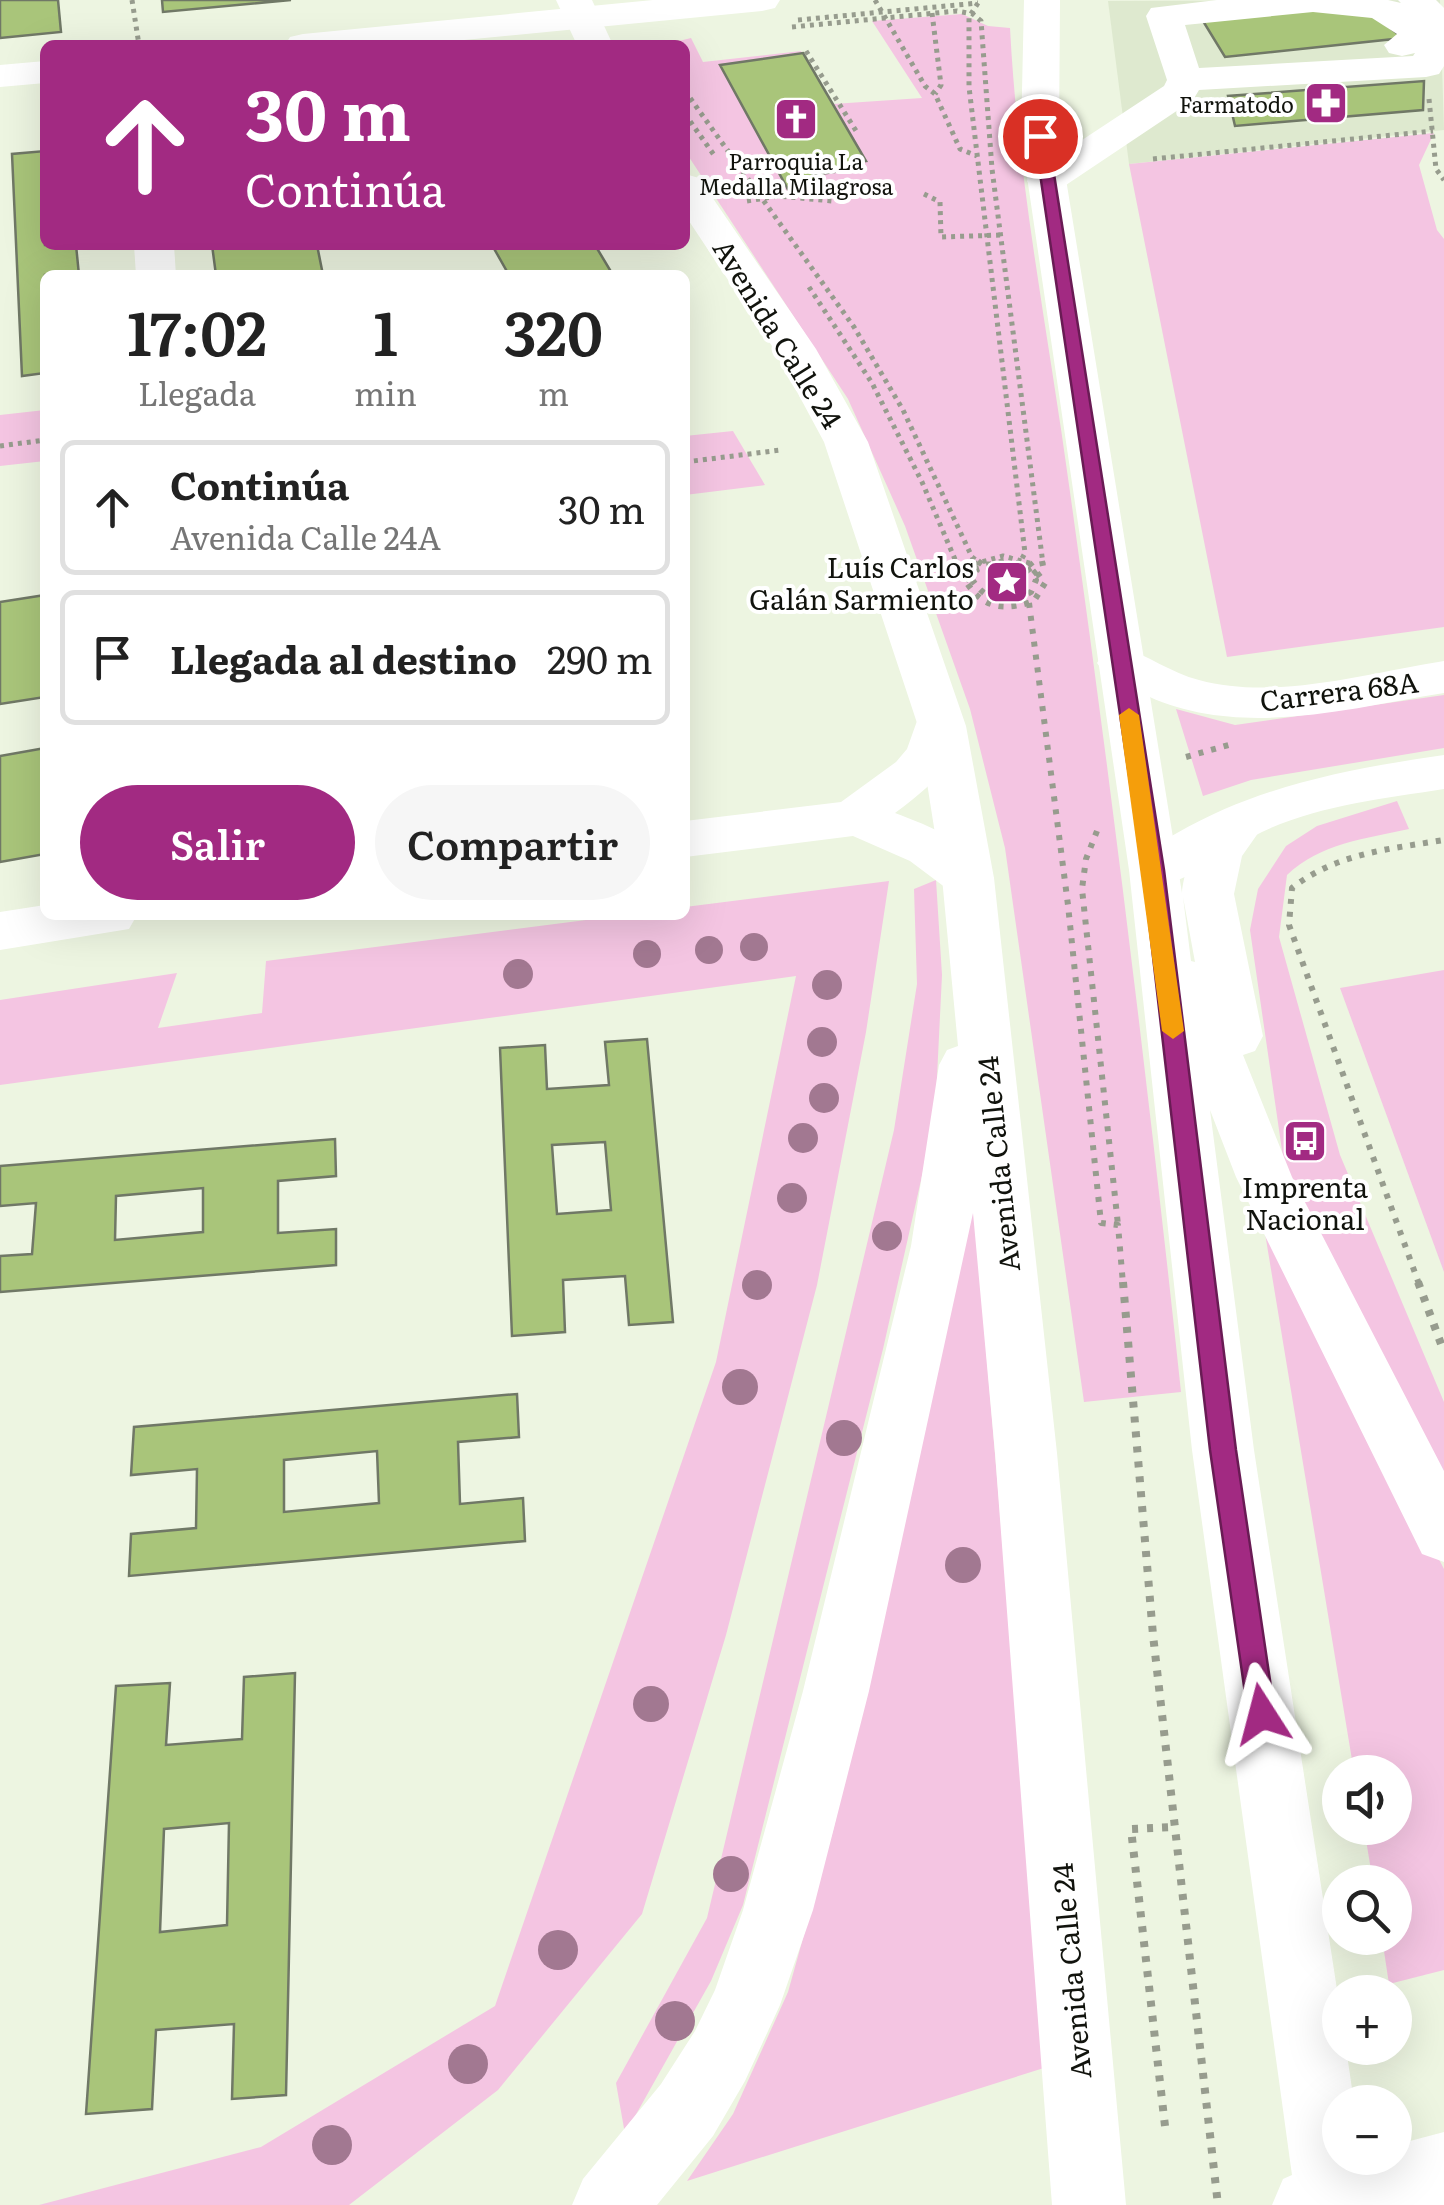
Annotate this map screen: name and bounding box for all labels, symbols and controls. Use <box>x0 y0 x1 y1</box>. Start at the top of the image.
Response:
text: 30 m <box>245 59 411 163</box>
icon: ahead <box>80 80 210 210</box>
pharmacy icon: Farmatodo <box>1303 80 1349 126</box>
place label: Farmatodo <box>1179 87 1294 120</box>
pin <box>998 94 1083 179</box>
church icon: Parroquia La Medalla Milagrosa <box>773 96 819 142</box>
icon: arrive <box>1013 109 1068 164</box>
place label: Parroquia La Medalla Milagrosa <box>699 144 893 202</box>
text: Continúa <box>245 154 445 221</box>
street label: Avenida Calle 24 <box>704 230 854 436</box>
text: 17:02 <box>127 285 267 374</box>
text: 1 <box>373 285 398 374</box>
text: 320 <box>504 285 603 374</box>
text: Llegada <box>138 368 256 416</box>
text: min <box>354 368 417 416</box>
text: m <box>538 368 569 416</box>
text: Continúa <box>170 455 349 512</box>
text: 30 m <box>558 479 645 536</box>
icon: ahead <box>85 480 140 535</box>
text: Avenida Calle 24A <box>170 512 441 560</box>
place label: Luís Carlos Galán Sarmiento <box>749 545 974 619</box>
place icon: Luís Carlos Galán Sarmiento <box>984 559 1030 605</box>
text: Llegada al destino <box>170 629 517 686</box>
text: 290 m <box>547 629 653 686</box>
icon: arrive <box>85 630 140 685</box>
street label: Carrera 68A <box>1257 659 1421 721</box>
button: Salir <box>80 785 355 900</box>
button: Compartir <box>375 785 650 900</box>
street label: Avenida Calle 24 <box>965 1054 1029 1274</box>
bus stop icon: Imprenta Nacional <box>1282 1118 1328 1164</box>
place label: Imprenta Nacional <box>1242 1165 1368 1239</box>
position arrow <box>1210 1662 1314 1766</box>
map controls <box>1322 1755 1412 2175</box>
button: sound <box>1322 1755 1412 1845</box>
street label: Avenida Calle 24 <box>1040 1861 1100 2081</box>
button: search <box>1322 1865 1412 1955</box>
button: + <box>1322 1975 1412 2065</box>
button: − <box>1322 2085 1412 2175</box>

